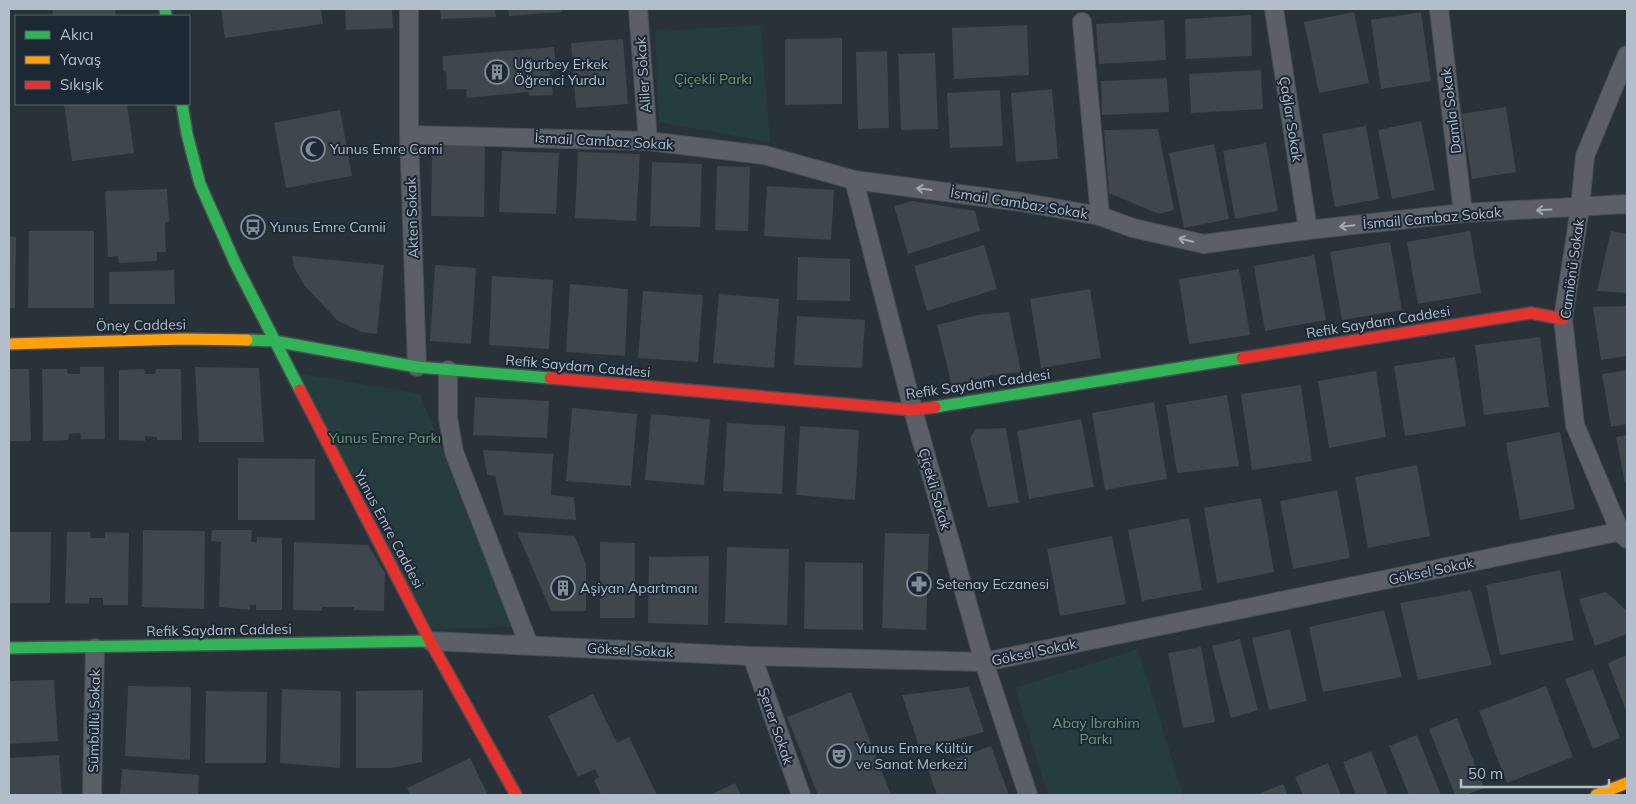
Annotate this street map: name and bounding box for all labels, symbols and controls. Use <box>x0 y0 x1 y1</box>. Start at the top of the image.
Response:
legend <box>15 15 190 105</box>
text: Akıcı <box>60 25 93 44</box>
street label: Aliler Sokak <box>631 36 655 114</box>
text: Yavaş <box>59 50 101 69</box>
place label: Uğurbey Erkek Öğrenci Yurdu <box>514 55 609 89</box>
building icon: Uğurbey Erkek Öğrenci Yurdu <box>484 59 510 85</box>
street label: Damla Sokak <box>1437 66 1465 155</box>
park label: Çiçekli Parkı <box>674 70 752 88</box>
text: Sıkışık <box>60 75 103 94</box>
street label: Çağlar Sokak <box>1275 75 1307 164</box>
street label: İsmail Cambaz Sokak <box>534 128 675 154</box>
mosque icon: Yunus Emre Cami <box>300 136 326 162</box>
place label: Yunus Emre Cami <box>329 140 443 158</box>
street label: Akten Sokak <box>402 176 422 259</box>
street label: İsmail Cambaz Sokak <box>949 183 1090 223</box>
one-way arrow <box>917 184 933 194</box>
street label: İsmail Cambaz Sokak <box>1362 203 1503 233</box>
one-way arrow <box>1536 205 1552 214</box>
bus stop icon: Yunus Emre Camii <box>240 214 266 240</box>
street label: Camiönü Sokak <box>1556 217 1588 320</box>
place label: Yunus Emre Camii <box>269 218 386 236</box>
one-way arrow <box>1339 221 1355 230</box>
one-way arrow <box>1179 235 1195 244</box>
street label: Refik Saydam Caddesi <box>1305 302 1451 342</box>
street label: Öney Caddesi <box>96 315 186 335</box>
street label: Refik Saydam Caddesi <box>505 351 651 381</box>
street label: Refik Saydam Caddesi <box>905 365 1051 403</box>
park label: Yunus Emre Parkı <box>328 429 441 447</box>
street label: Çiçekli Sokak <box>915 446 955 533</box>
street label: Yunus Emre Caddesi <box>350 466 428 591</box>
street label: Göksel Sokak <box>1387 553 1476 589</box>
pharmacy icon: Setenay Eczanesi <box>906 571 932 597</box>
building icon: Aşiyan Apartmanı <box>550 575 576 601</box>
place label: Setenay Eczanesi <box>936 575 1049 593</box>
place label: Aşiyan Apartmanı <box>580 579 698 597</box>
street label: Refik Saydam Caddesi <box>146 620 292 640</box>
street label: Göksel Sokak <box>990 634 1079 670</box>
street label: Göksel Sokak <box>586 639 674 661</box>
street label: Sümbüllü Sokak <box>84 668 104 773</box>
street label: Şener Sokak <box>754 685 798 768</box>
park label: Abay İbrahim Parkı <box>1052 714 1140 748</box>
place label: Yunus Emre Kültür ve Sanat Merkezi <box>855 739 974 773</box>
theatre icon: Yunus Emre Kültür ve Sanat Merkezi <box>826 743 852 769</box>
scale bar <box>1461 756 1608 788</box>
text: 50 m <box>1468 764 1503 783</box>

